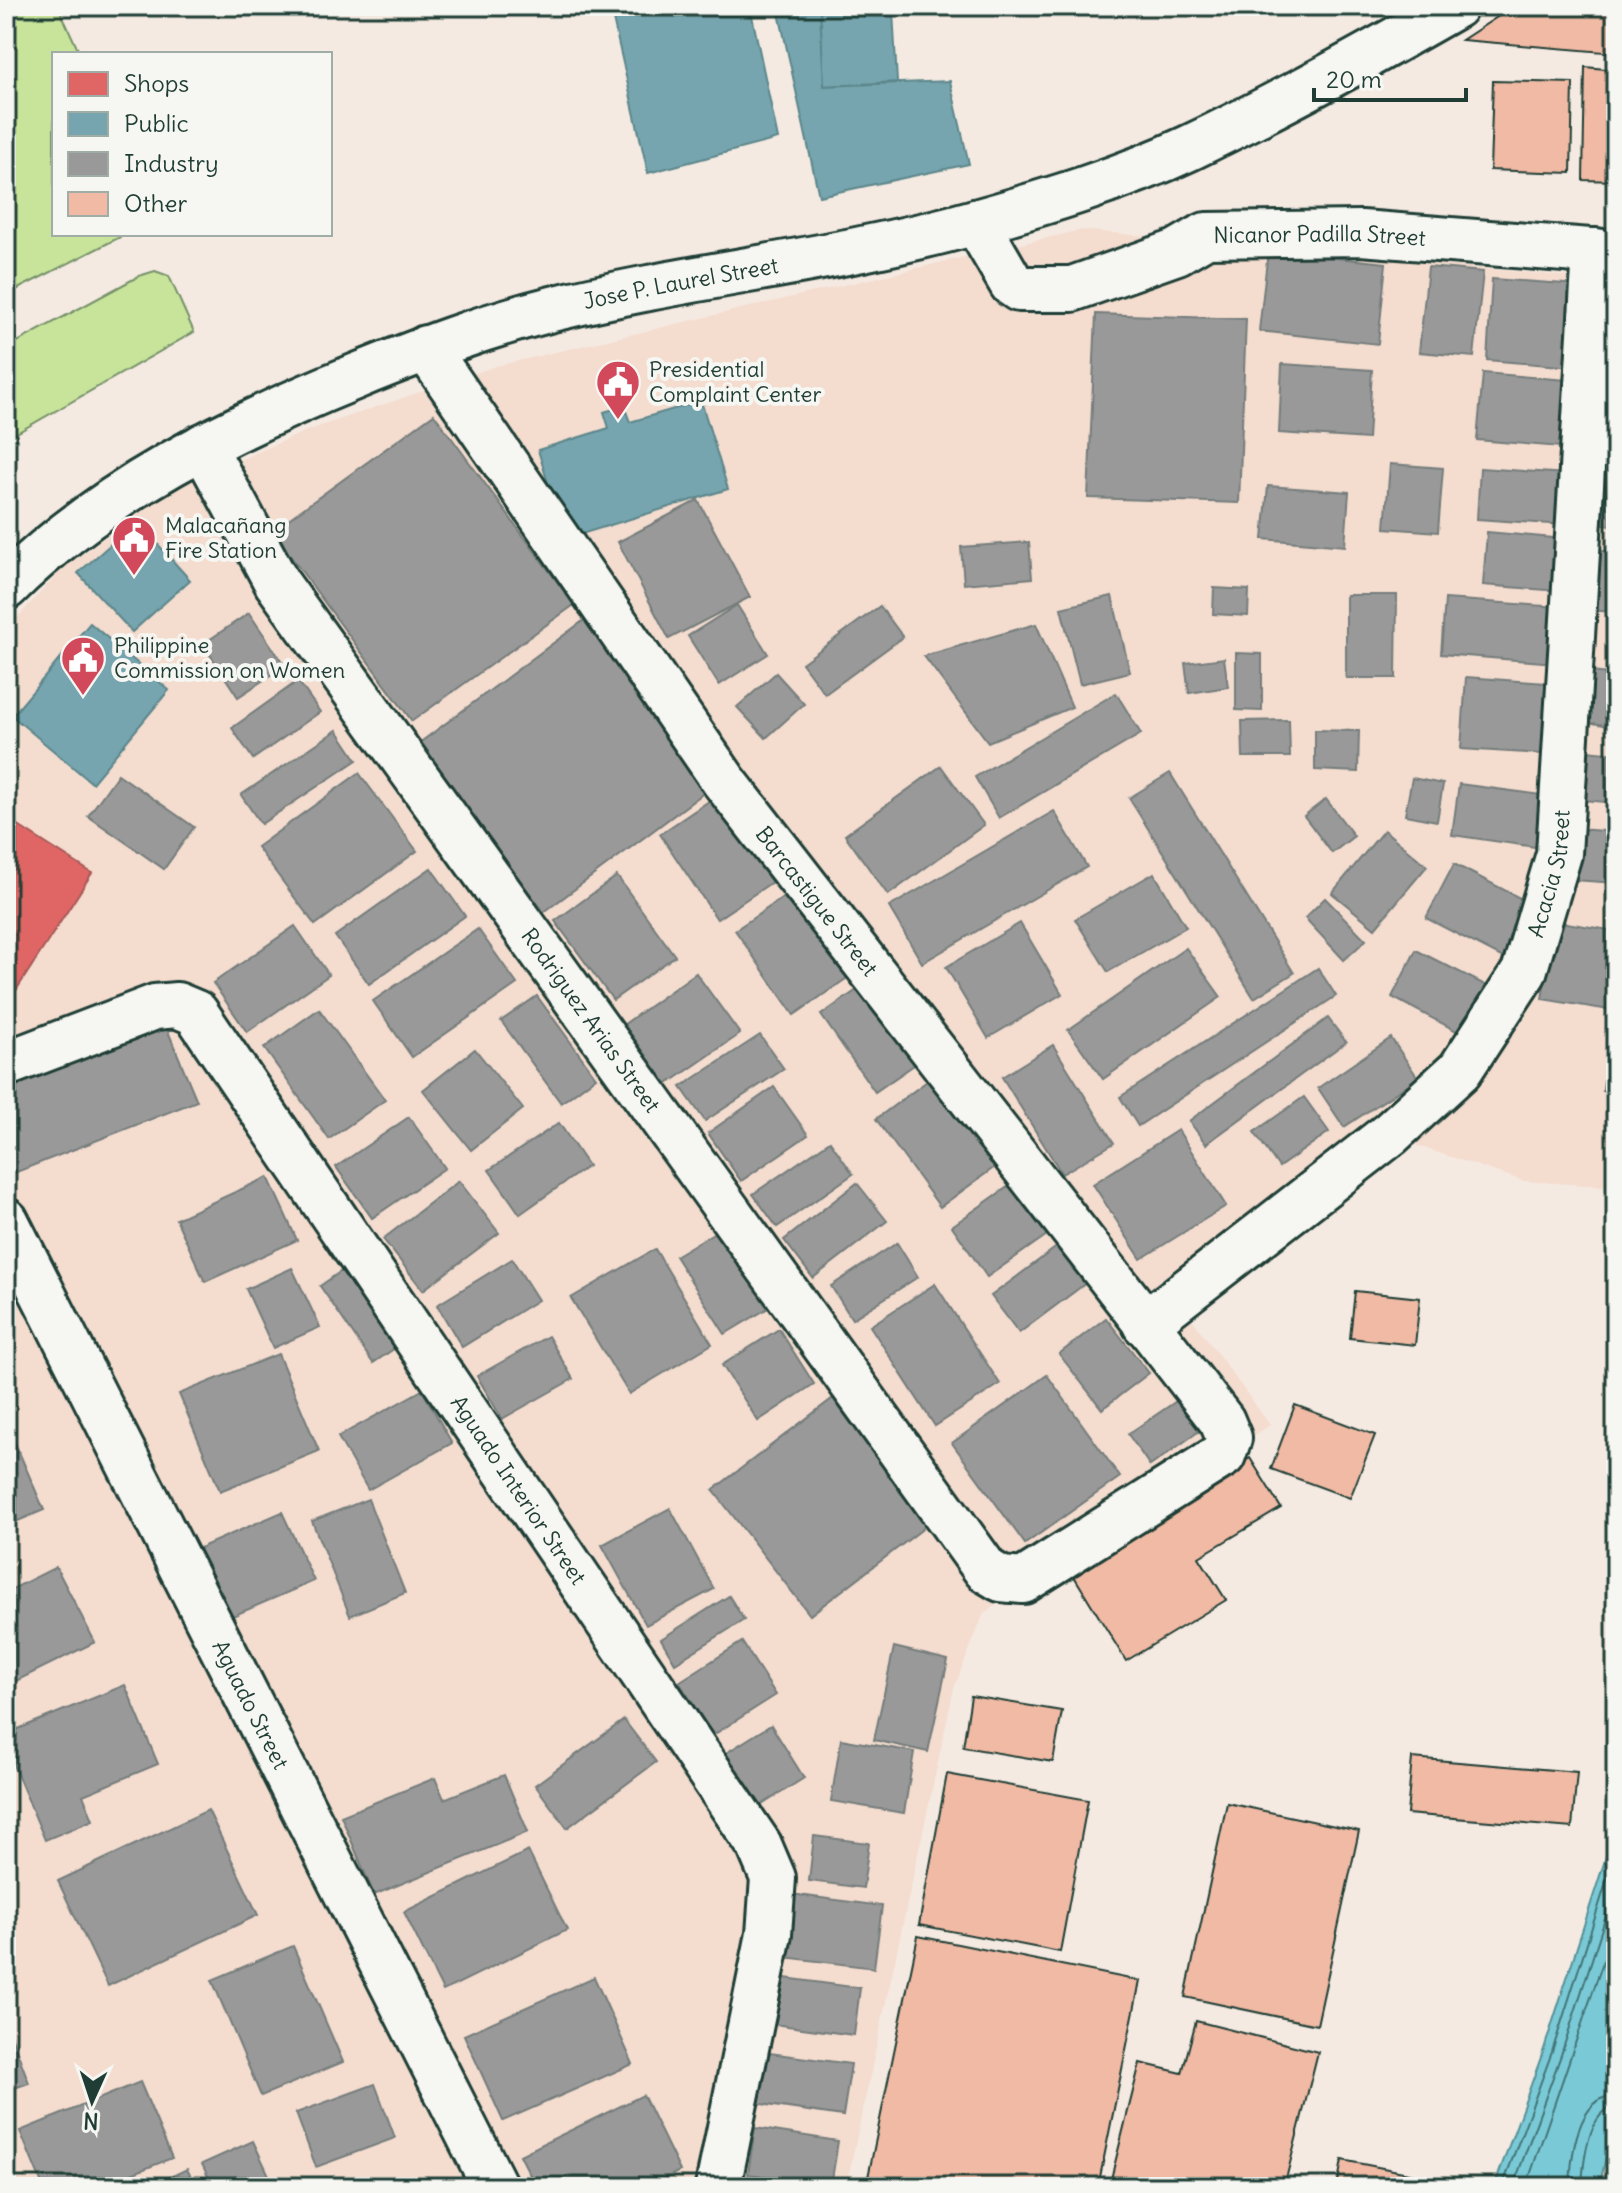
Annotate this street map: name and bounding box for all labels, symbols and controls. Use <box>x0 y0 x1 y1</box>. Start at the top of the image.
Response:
legend <box>52 52 332 236</box>
scale bar <box>1314 52 1466 102</box>
text: 20 m <box>1326 64 1382 94</box>
text: Shops <box>124 68 189 98</box>
text: Public <box>124 108 189 138</box>
text: Industry <box>124 148 219 178</box>
text: Other <box>124 188 187 218</box>
street label: Nicanor Padilla Street <box>1213 219 1427 252</box>
street label: Jose P. Laurel Street <box>580 251 780 315</box>
place label: Presidential Complaint Center <box>649 355 821 408</box>
public building icon: Presidential Complaint Center <box>594 358 642 421</box>
place label: Malacañang Fire Station <box>165 511 287 564</box>
public building icon: Malacañang Fire Station <box>110 514 158 577</box>
place label: Philippine Commission on Women <box>114 631 345 684</box>
public building icon: Philippine Commission on Women <box>59 634 107 697</box>
street label: Acacia Street <box>1521 809 1576 941</box>
street label: Barcastigue Street <box>750 820 884 982</box>
street label: Rodriguez Arias Street <box>515 923 667 1118</box>
street label: Aguado Interior Street <box>445 1390 593 1590</box>
street label: Aguado Street <box>206 1635 295 1774</box>
north arrow <box>52 2061 132 2141</box>
text: N <box>83 2107 99 2135</box>

